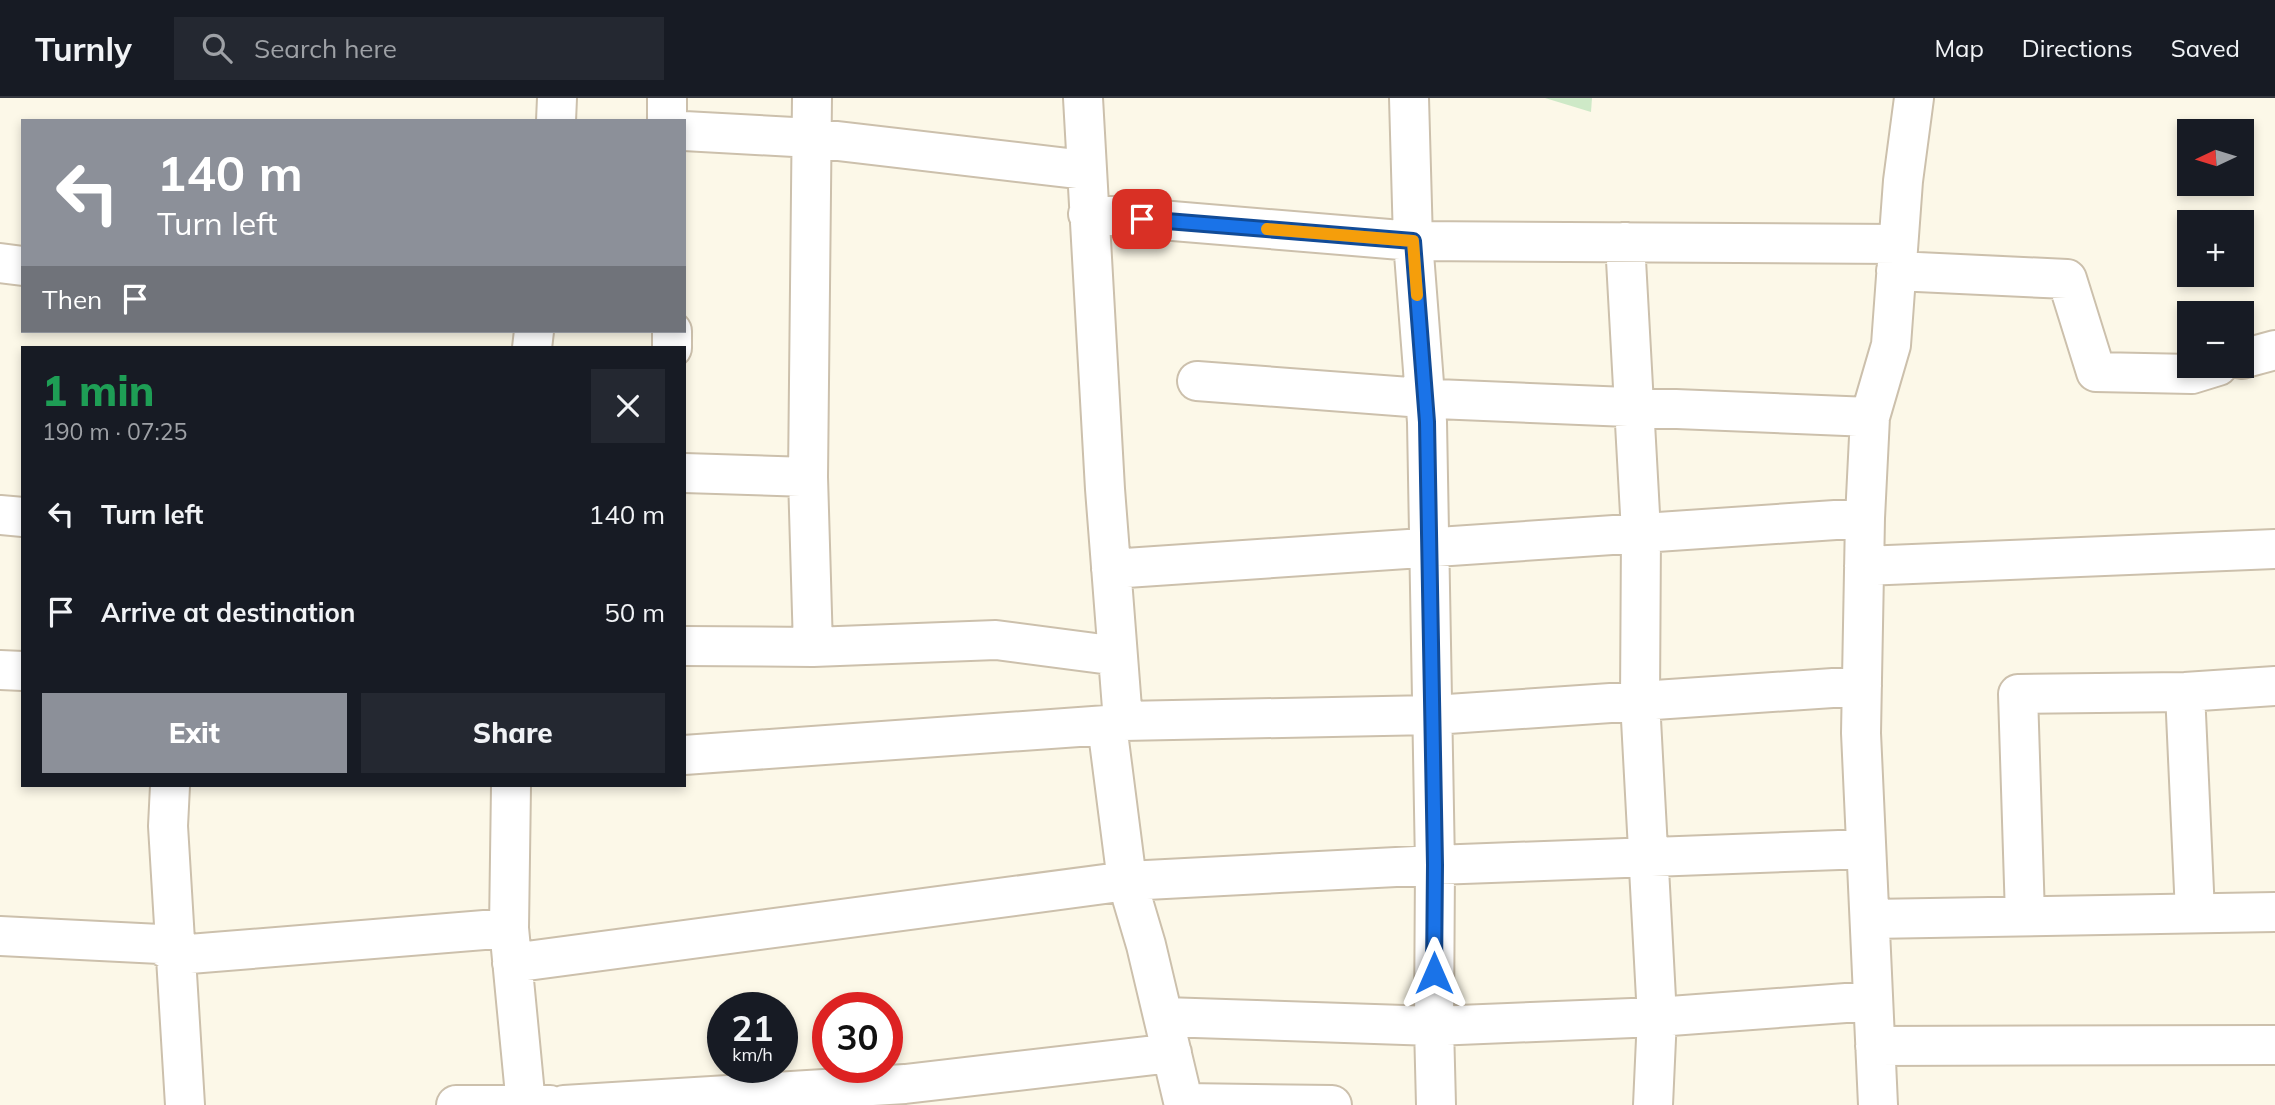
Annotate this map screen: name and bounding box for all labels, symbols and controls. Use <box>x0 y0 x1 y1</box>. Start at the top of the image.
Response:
search box <box>174 17 664 80</box>
text: Turnly <box>35 28 132 69</box>
icon: search <box>198 29 236 67</box>
text: Search here <box>254 32 397 65</box>
text: Map <box>1934 33 1984 63</box>
text: Directions <box>2022 33 2133 63</box>
text: Saved <box>2171 33 2240 63</box>
north arrow <box>2177 119 2254 196</box>
map controls <box>2177 119 2254 378</box>
text: 140 m <box>157 142 303 203</box>
icon: left <box>42 147 133 238</box>
pin <box>1112 189 1172 249</box>
icon: arrive <box>1123 200 1161 238</box>
text: Turn left <box>157 203 277 243</box>
button: + <box>2177 210 2254 287</box>
icon: arrive <box>116 280 154 318</box>
text: Then <box>42 283 102 316</box>
button: − <box>2177 301 2254 378</box>
text: 1 min <box>42 364 155 417</box>
button: close <box>591 369 665 443</box>
text: 190 m · 07:25 <box>42 417 187 446</box>
icon: left <box>42 495 80 533</box>
text: Turn left <box>101 498 203 531</box>
text: 140 m <box>589 498 665 531</box>
icon: arrive <box>42 593 80 631</box>
text: Arrive at destination <box>101 596 356 629</box>
text: 50 m <box>604 596 665 629</box>
button: Exit <box>42 693 347 773</box>
button: Share <box>361 693 665 773</box>
position arrow <box>1397 936 1471 1010</box>
speed limit sign: 30 <box>812 992 903 1083</box>
text: 21 <box>731 1006 774 1050</box>
text: km/h <box>732 1043 773 1066</box>

